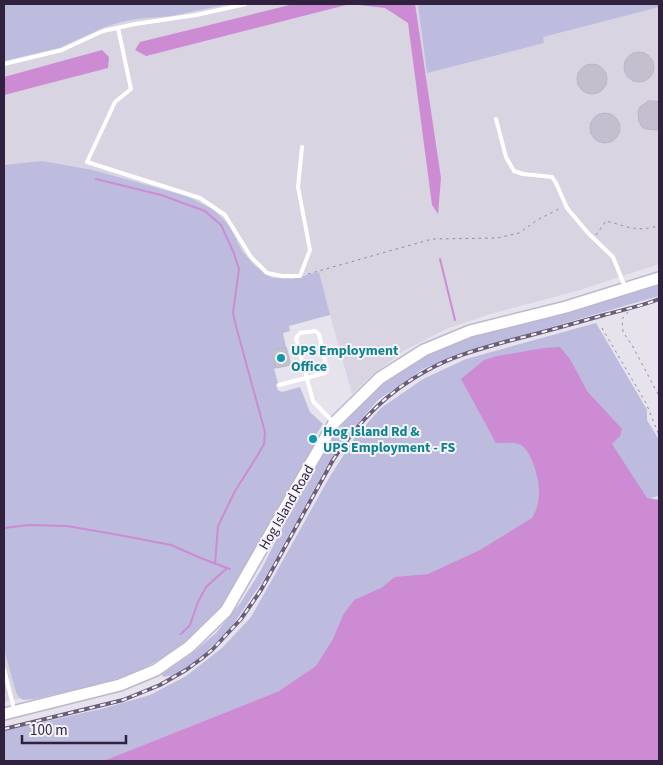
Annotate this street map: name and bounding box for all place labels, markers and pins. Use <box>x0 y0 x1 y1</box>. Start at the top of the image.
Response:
place label: UPS Employment Office <box>291 341 399 377</box>
marker: UPS Employment Office <box>275 352 287 364</box>
place label: Hog Island Rd & UPS Employment - FS <box>323 422 456 458</box>
marker: Hog Island Rd & UPS Employment - FS <box>307 433 319 445</box>

